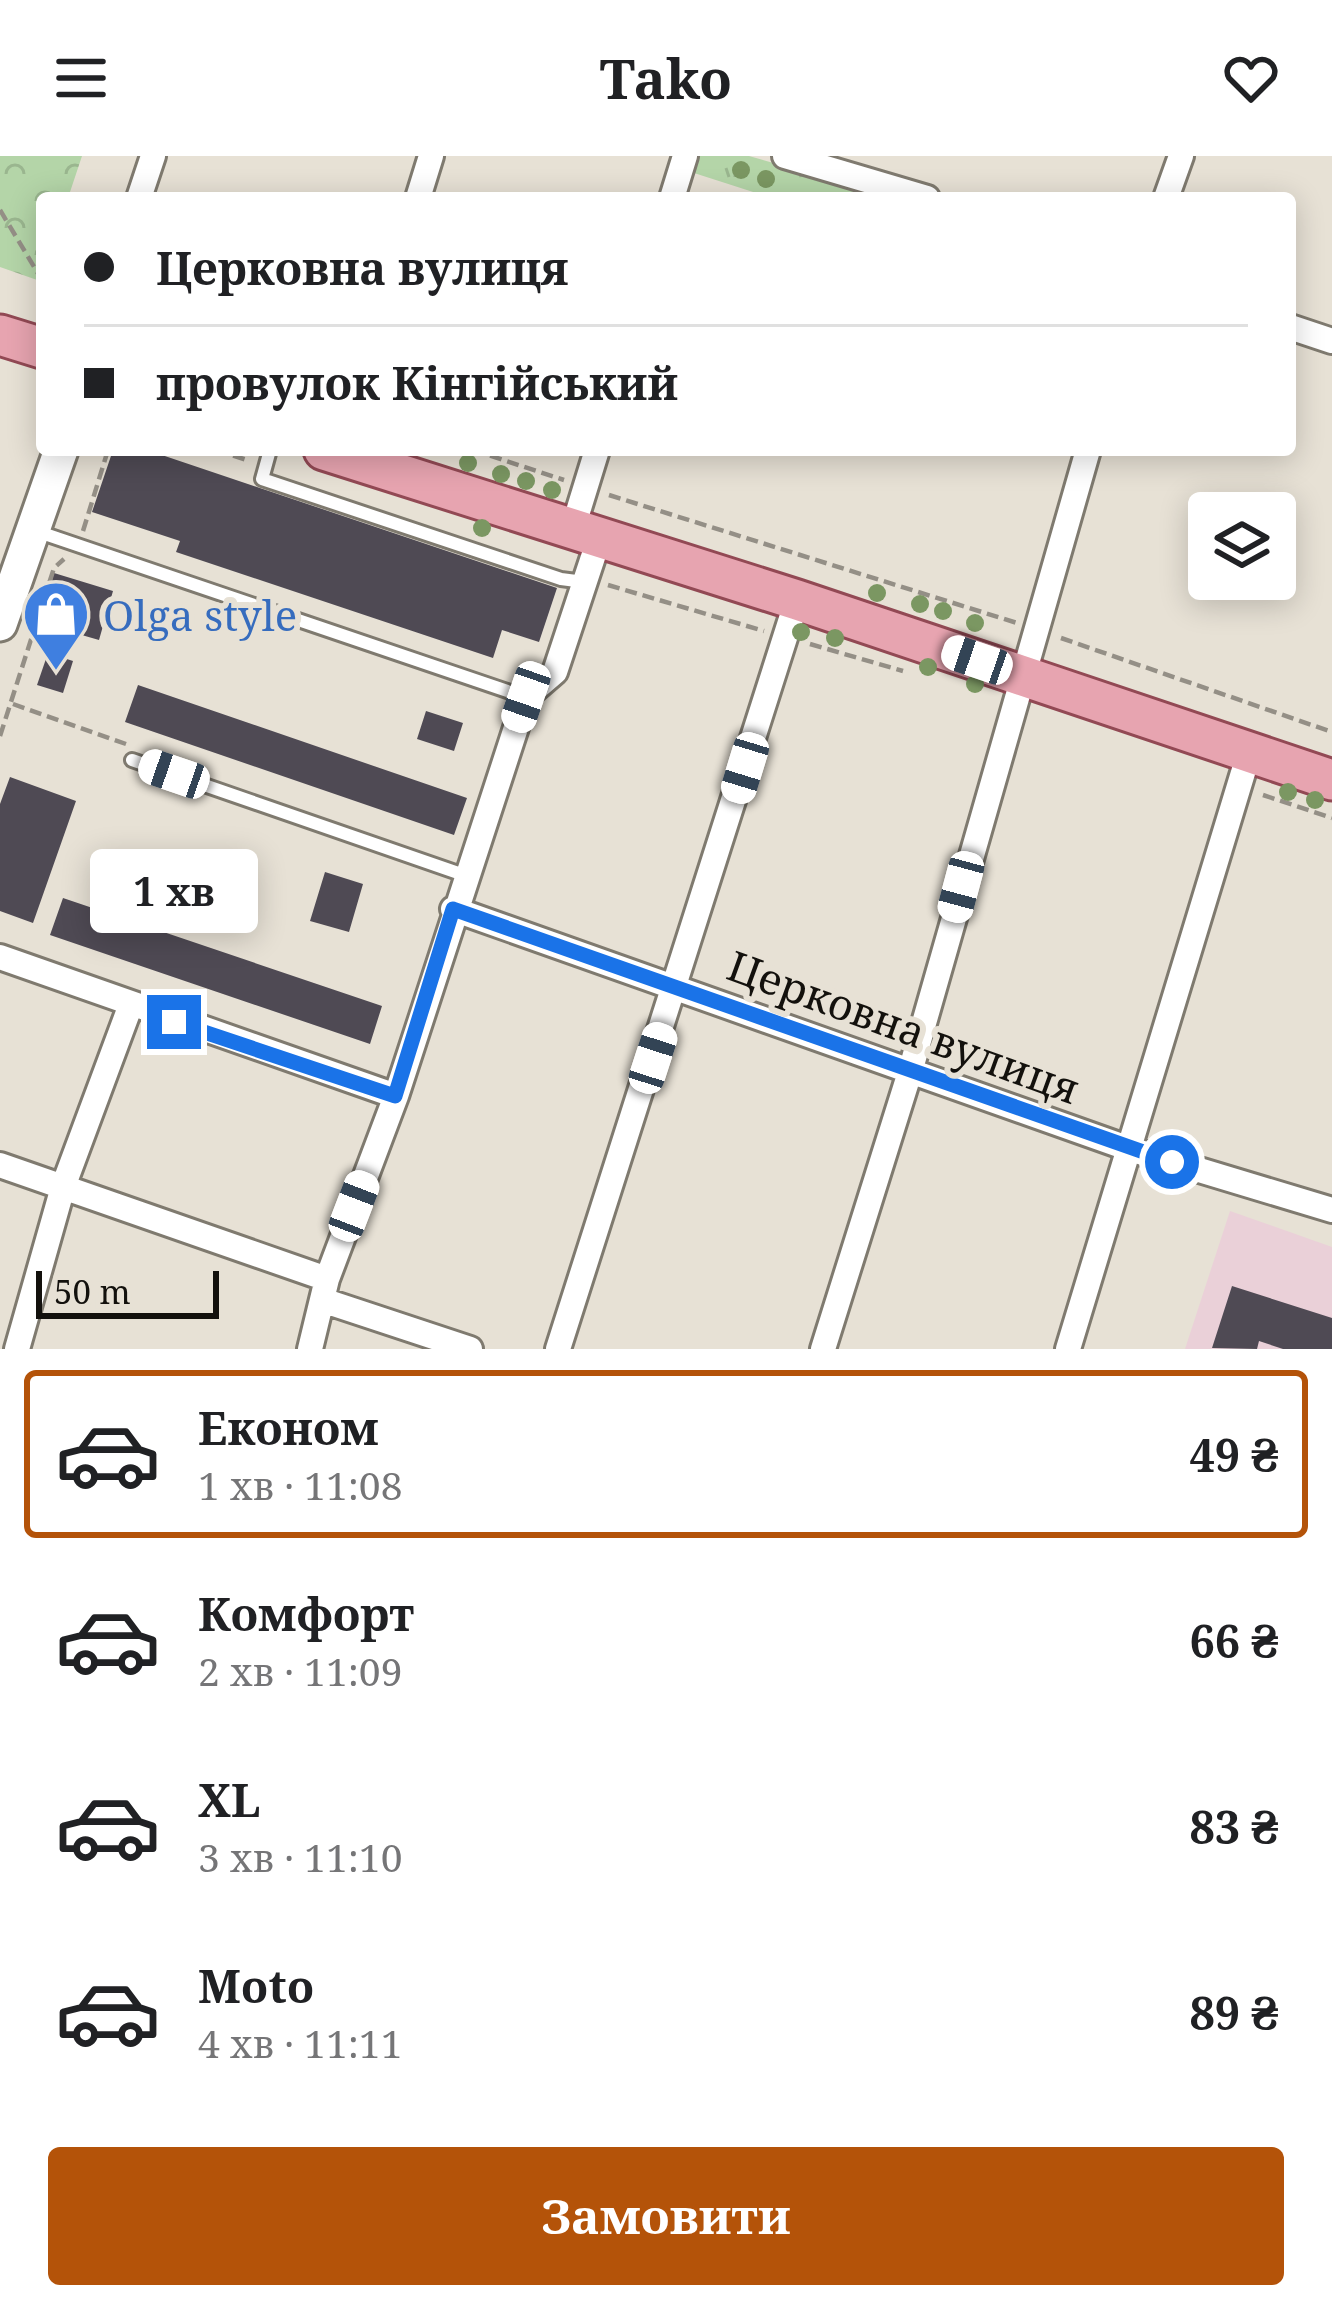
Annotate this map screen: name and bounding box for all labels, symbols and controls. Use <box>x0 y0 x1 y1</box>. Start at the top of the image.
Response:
text: Tako <box>600 41 732 115</box>
icon: menu <box>48 45 114 111</box>
icon: heart <box>1218 45 1284 111</box>
text: Церковна вулиця <box>156 237 569 298</box>
text: провулок Кінгійський <box>156 352 678 413</box>
map controls <box>1188 492 1296 600</box>
button: layers <box>1188 492 1296 600</box>
shop icon: Olga style <box>21 579 91 673</box>
place label: Olga style <box>103 586 297 643</box>
car <box>937 631 1017 689</box>
car <box>497 657 555 737</box>
car <box>717 728 773 808</box>
car <box>134 745 214 803</box>
callout: 1 хв <box>90 848 258 932</box>
car <box>934 848 988 926</box>
text: 1 хв <box>133 864 215 917</box>
street label: Церковна вулиця <box>720 936 1088 1116</box>
route end <box>147 995 201 1049</box>
car <box>625 1018 681 1098</box>
route start <box>1145 1135 1199 1189</box>
car <box>324 1166 384 1246</box>
scale bar <box>36 1265 219 1318</box>
text: 50 m <box>54 1269 131 1314</box>
text: Економ <box>198 1397 379 1458</box>
icon: car <box>54 1400 162 1508</box>
text: 49 ₴ <box>1189 1424 1278 1485</box>
text: 1 хв · 11:08 <box>198 1458 402 1511</box>
text: Комфорт <box>198 1583 414 1644</box>
icon: car <box>54 1586 162 1694</box>
text: 66 ₴ <box>1189 1610 1278 1671</box>
text: 2 хв · 11:09 <box>198 1644 402 1697</box>
text: XL <box>198 1769 260 1830</box>
icon: car <box>54 1772 162 1880</box>
text: 83 ₴ <box>1189 1796 1278 1857</box>
text: 3 хв · 11:10 <box>198 1830 402 1883</box>
text: Moto <box>198 1955 314 2016</box>
icon: car <box>54 1958 162 2066</box>
text: 89 ₴ <box>1189 1982 1278 2043</box>
text: 4 хв · 11:11 <box>198 2016 402 2069</box>
button: Замовити <box>48 2147 1284 2285</box>

